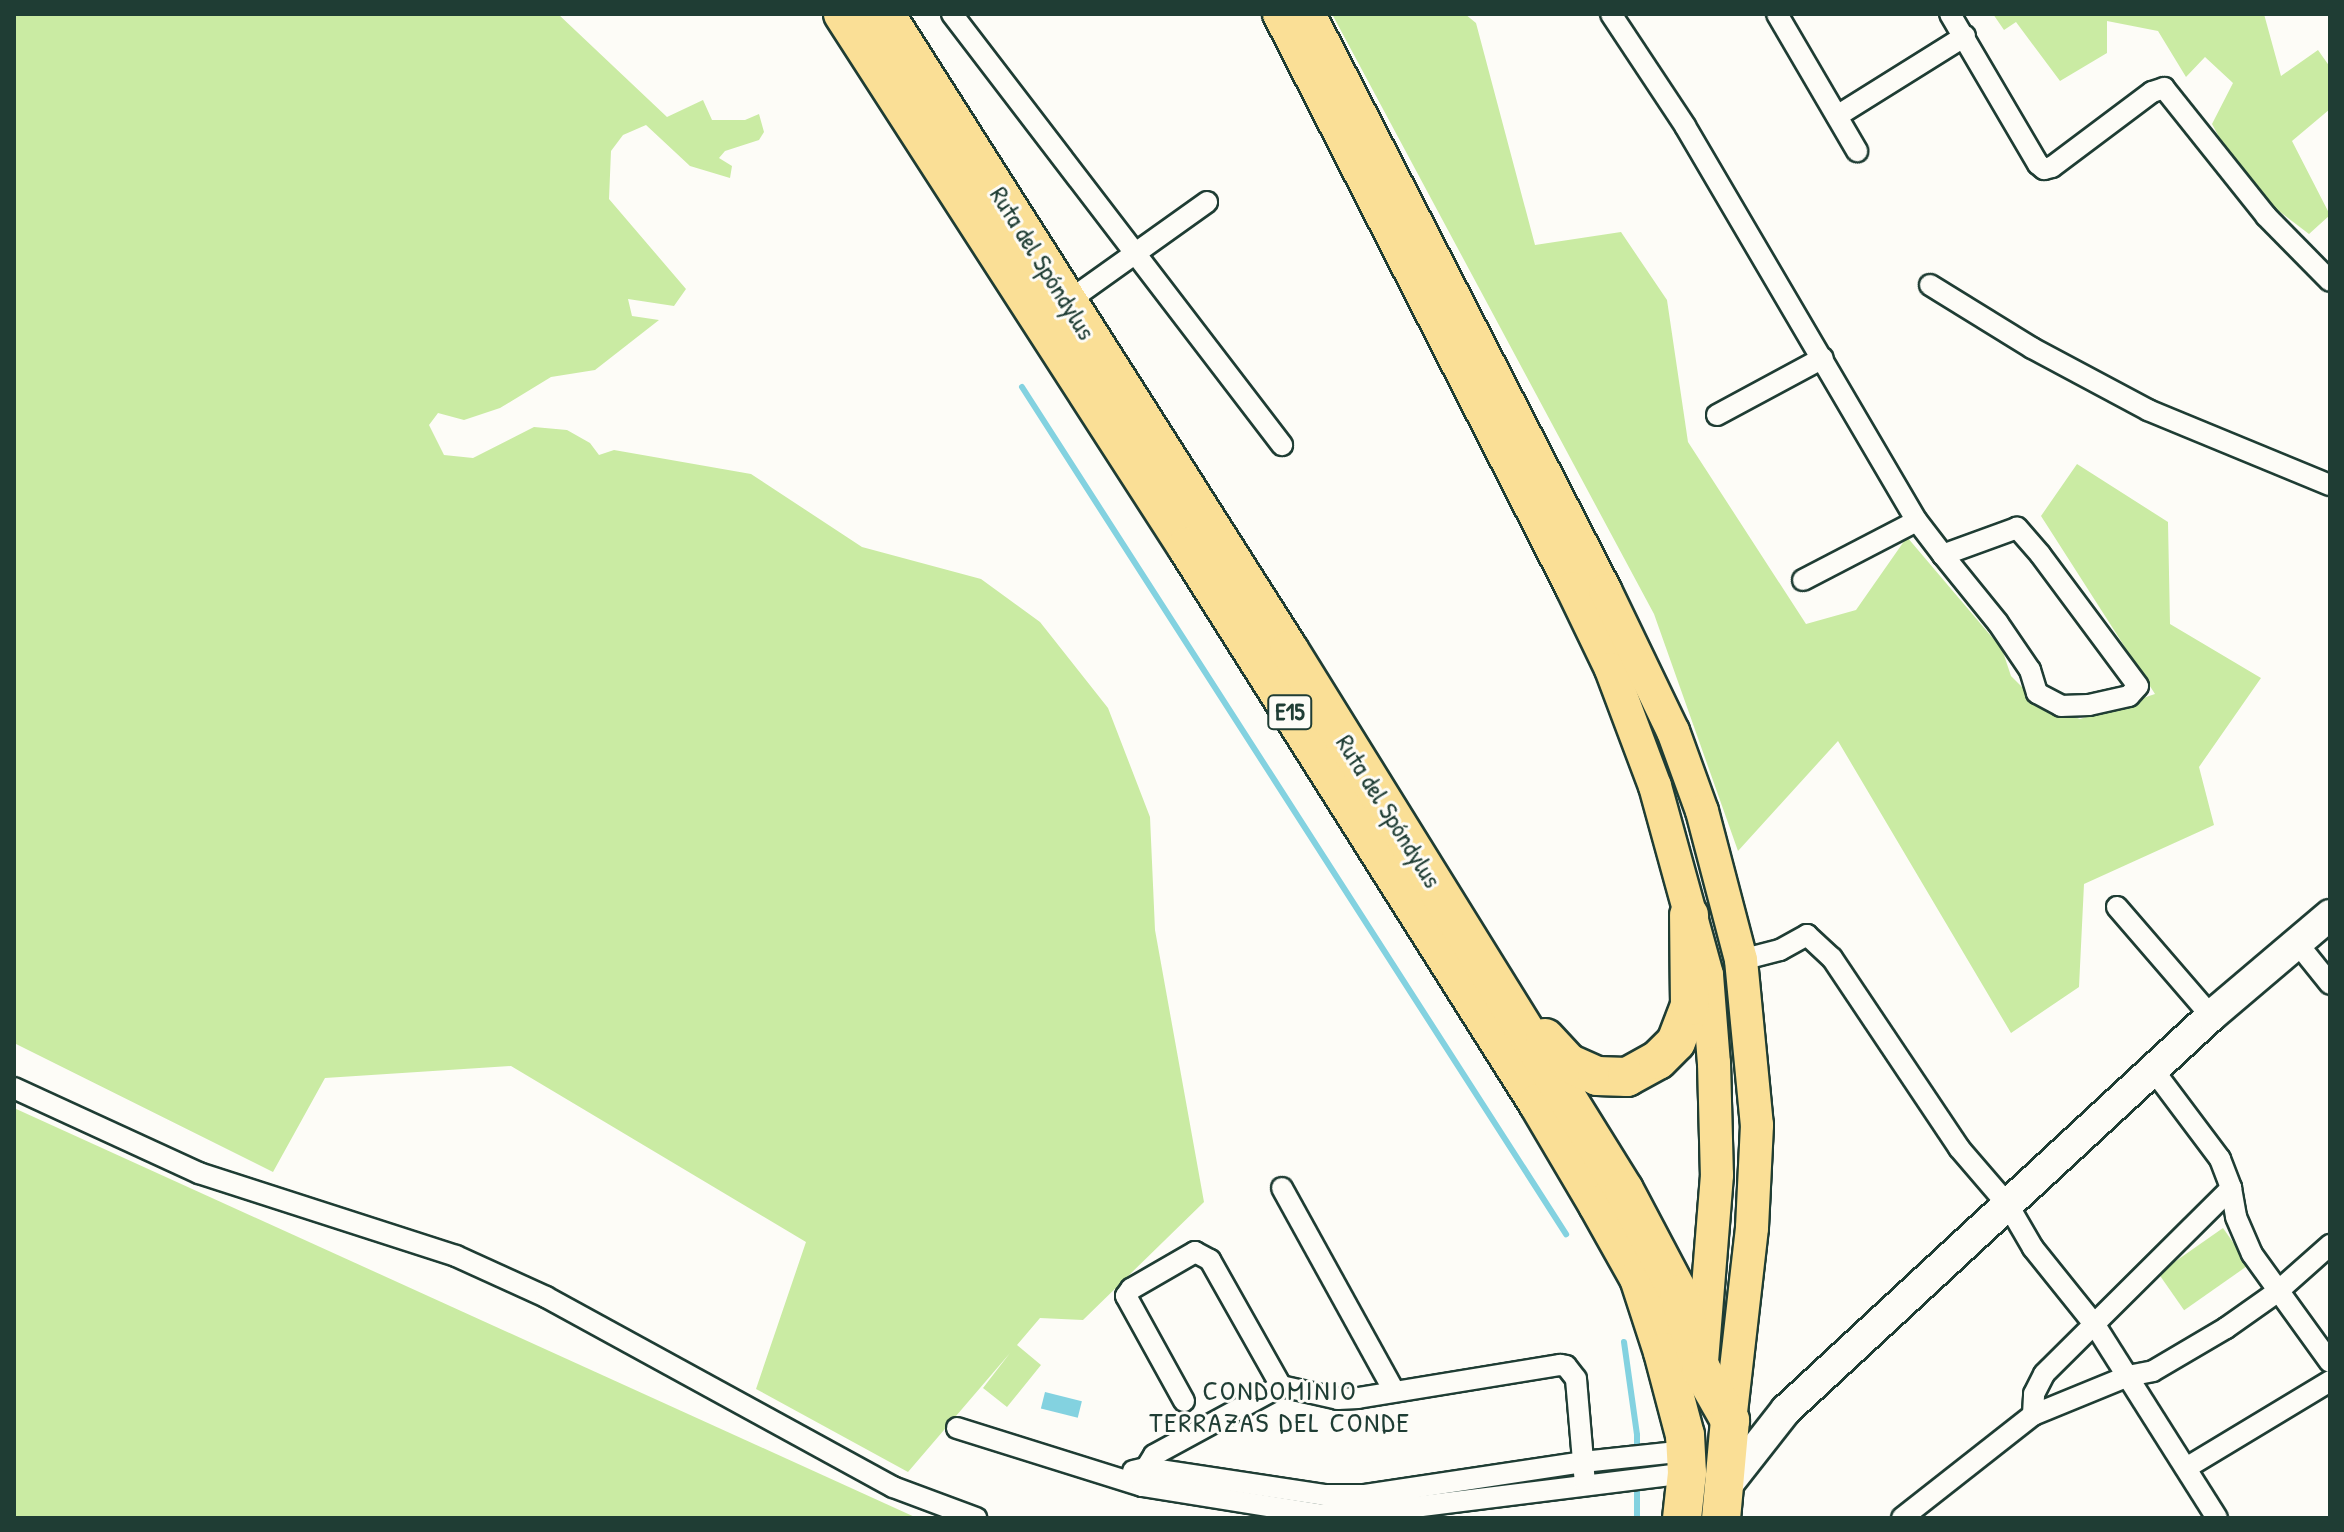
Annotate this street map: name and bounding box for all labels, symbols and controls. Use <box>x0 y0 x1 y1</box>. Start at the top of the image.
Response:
street label: Ruta del Spóndylus <box>984 181 1102 345</box>
road number: E15 <box>1266 692 1314 732</box>
street label: Ruta del Spóndylus <box>1330 729 1448 893</box>
district label: CONDOMINIO TERRAZAS DEL CONDE <box>1149 1373 1411 1439</box>

